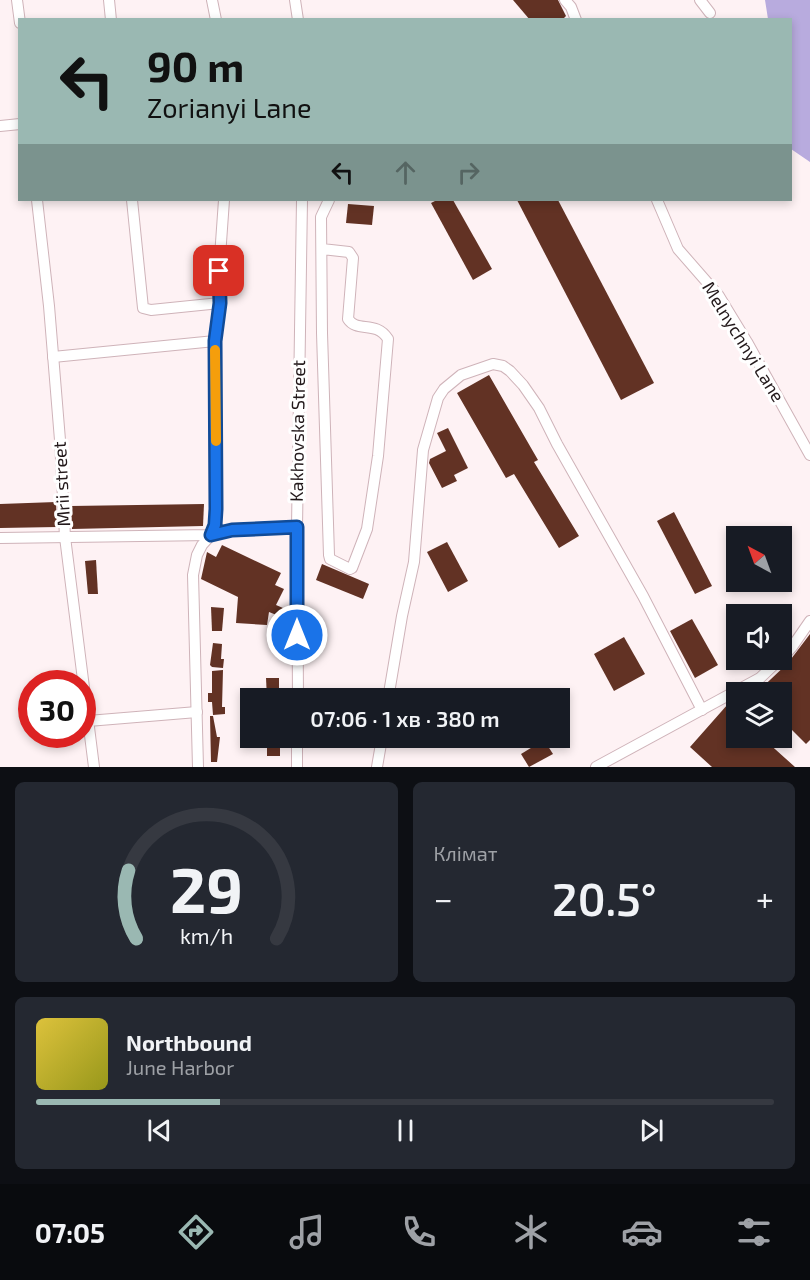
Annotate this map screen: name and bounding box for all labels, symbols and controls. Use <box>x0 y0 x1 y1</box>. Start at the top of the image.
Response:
text: 90 m <box>147 40 244 90</box>
icon: left <box>48 42 126 120</box>
text: Zorianyi Lane <box>147 91 312 123</box>
icon: left <box>326 156 359 189</box>
icon: ahead <box>389 156 422 189</box>
icon: right <box>452 156 485 189</box>
pin <box>193 245 244 296</box>
icon: arrive <box>202 254 235 287</box>
street label: Melnychnyi Lane <box>698 277 790 406</box>
street label: Kakhovska Street <box>285 360 309 502</box>
street label: Mrii street <box>48 441 74 527</box>
north arrow <box>726 526 792 592</box>
map controls <box>726 526 792 748</box>
position arrow <box>265 603 329 667</box>
button: sound <box>726 604 792 670</box>
speed limit sign: 30 <box>18 670 96 748</box>
button: layers <box>726 682 792 748</box>
text: 07:06 · 1 хв · 380 m <box>310 705 500 731</box>
text: Клімат <box>434 841 498 865</box>
text: 29 <box>170 851 243 926</box>
text: 20.5° <box>552 871 657 925</box>
text: − <box>434 878 453 918</box>
text: + <box>756 878 774 918</box>
text: km/h <box>180 923 233 948</box>
text: Northbound <box>126 1029 252 1055</box>
text: June Harbor <box>126 1055 234 1079</box>
icon: previous <box>143 1114 176 1147</box>
icon: pause <box>389 1114 422 1147</box>
icon: next <box>635 1114 668 1147</box>
icon: directions <box>175 1211 217 1253</box>
icon: music <box>286 1211 328 1253</box>
icon: phone <box>398 1211 440 1253</box>
icon: climate <box>510 1211 552 1253</box>
icon: car <box>621 1211 663 1253</box>
icon: filters <box>733 1211 775 1253</box>
text: 07:05 <box>35 1216 105 1248</box>

